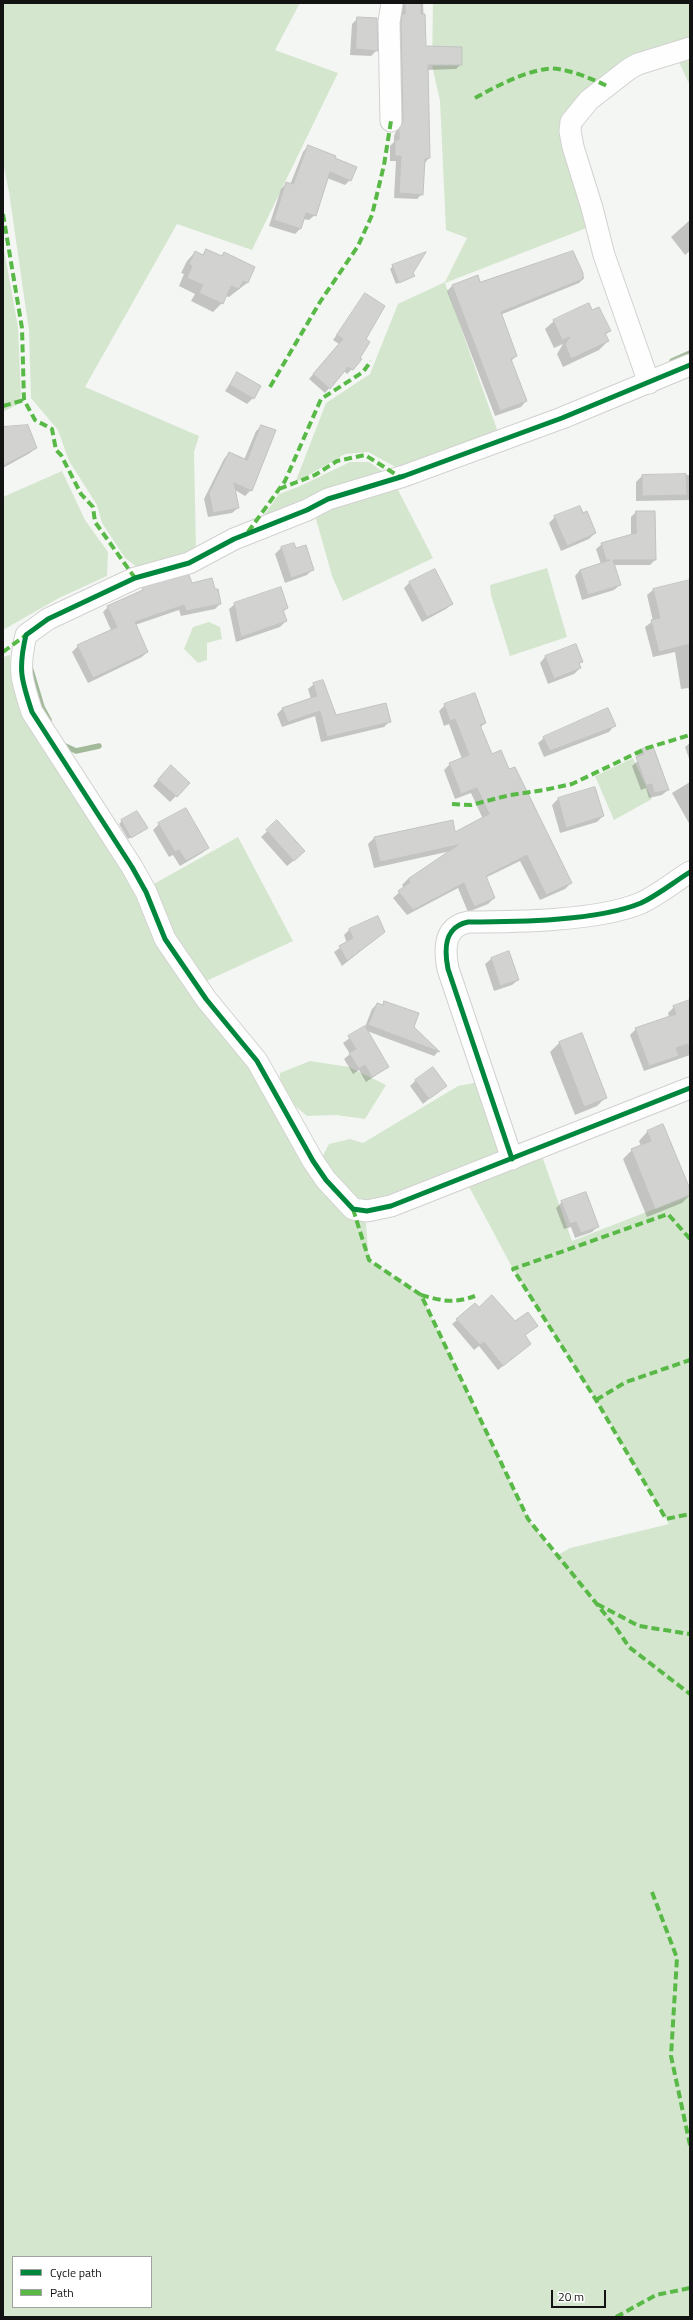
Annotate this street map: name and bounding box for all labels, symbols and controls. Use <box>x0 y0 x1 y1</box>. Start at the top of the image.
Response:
legend <box>12 2256 152 2308</box>
text: Cycle path <box>50 2263 102 2282</box>
scale bar <box>553 2282 608 2308</box>
text: Path <box>50 2283 74 2302</box>
text: 20 m <box>558 2287 584 2306</box>

